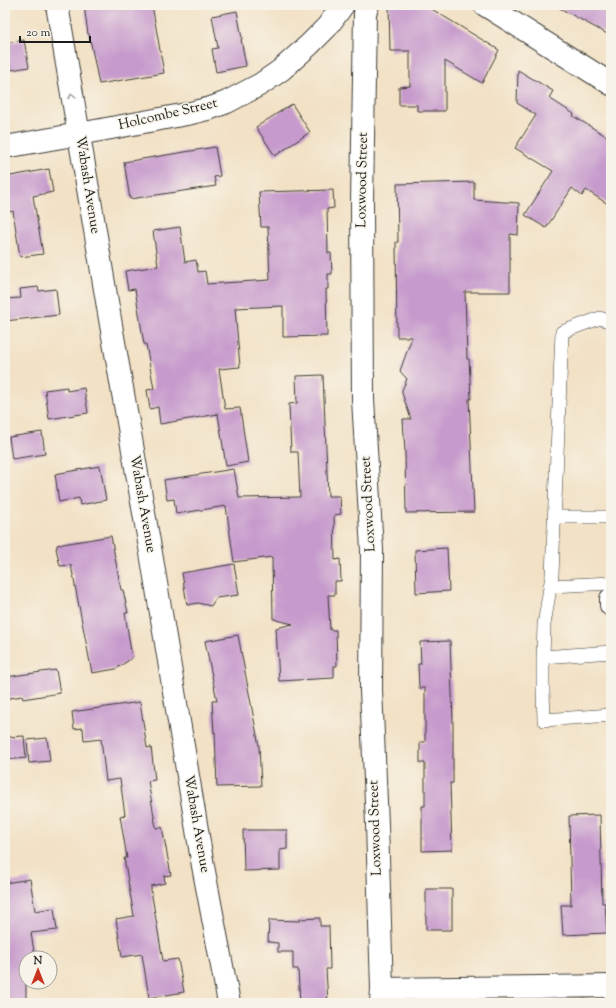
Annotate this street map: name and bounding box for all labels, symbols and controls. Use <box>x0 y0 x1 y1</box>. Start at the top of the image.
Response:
scale bar <box>20 18 90 44</box>
text: 20 m <box>26 24 51 42</box>
one-way arrow <box>69 93 77 99</box>
street label: Holcombe Street <box>116 94 220 136</box>
street label: Loxwood Street <box>352 132 374 228</box>
street label: Wabash Avenue <box>69 135 105 235</box>
street label: Wabash Avenue <box>124 454 160 554</box>
street label: Loxwood Street <box>356 455 381 552</box>
street label: Wabash Avenue <box>178 774 214 874</box>
street label: Loxwood Street <box>364 780 388 876</box>
north arrow <box>18 950 58 990</box>
text: N <box>33 953 43 969</box>

